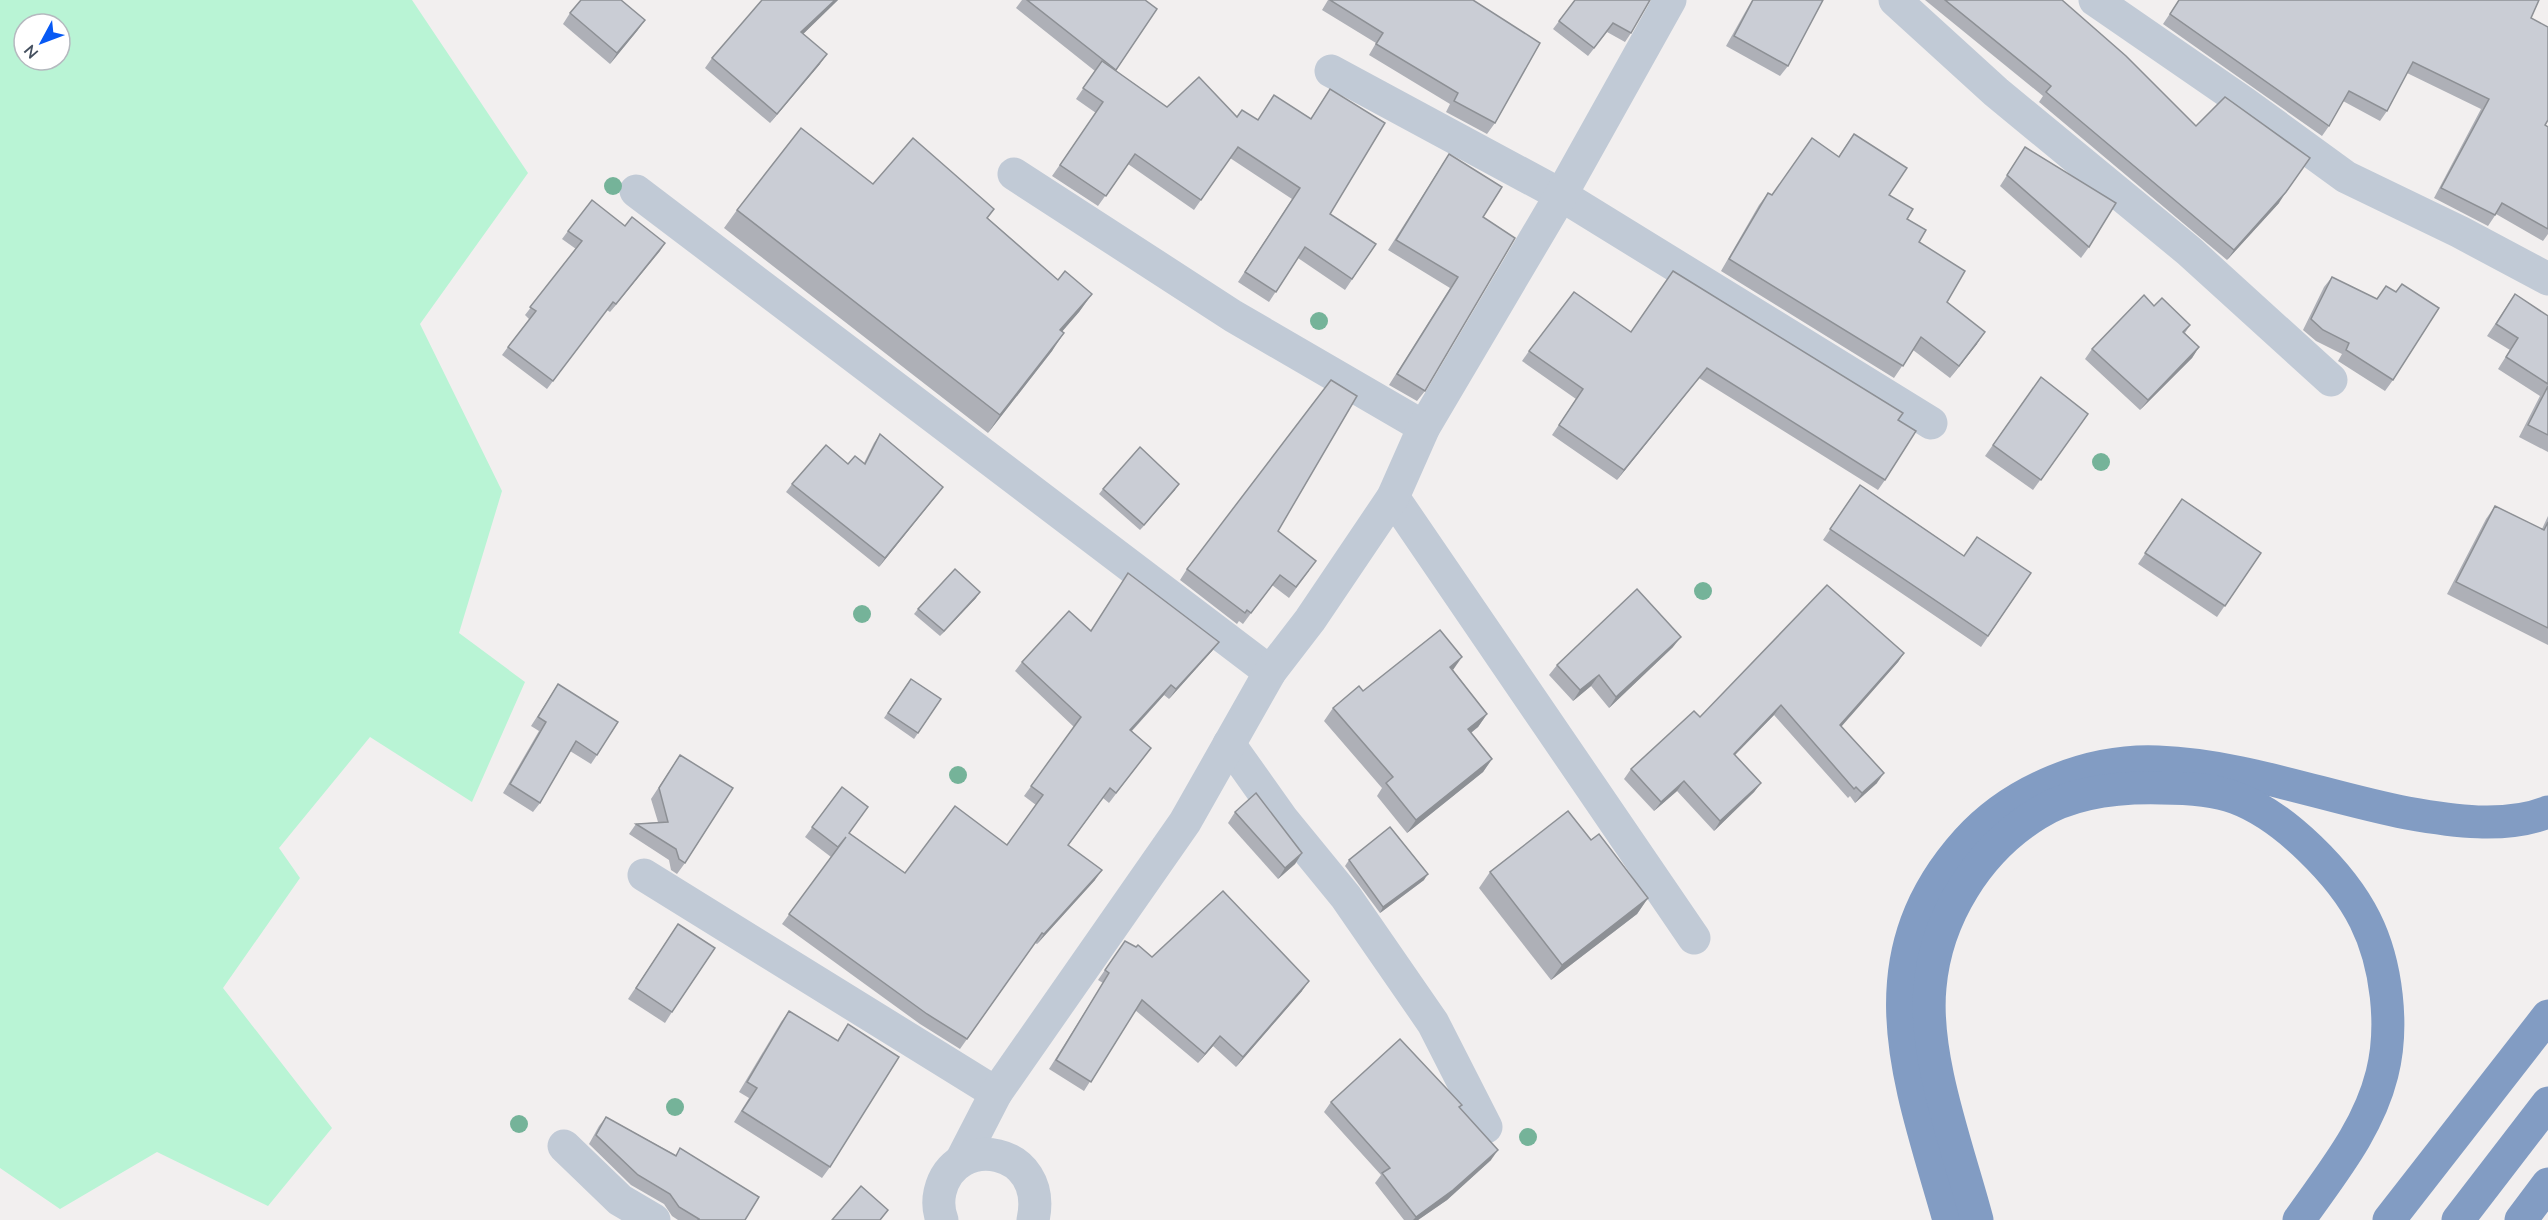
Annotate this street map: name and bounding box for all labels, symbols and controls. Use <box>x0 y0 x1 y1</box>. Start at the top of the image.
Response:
north arrow <box>12 12 72 72</box>
text: N <box>19 39 44 63</box>

